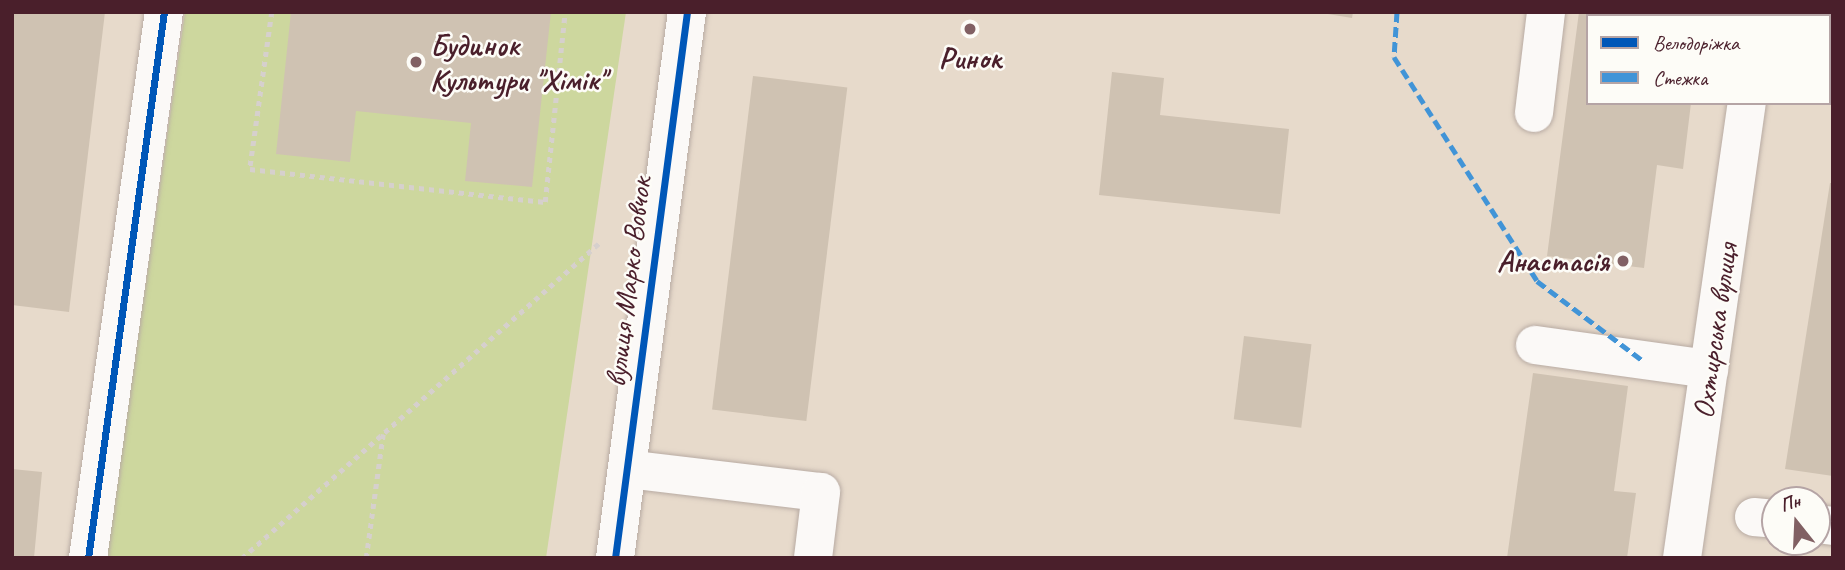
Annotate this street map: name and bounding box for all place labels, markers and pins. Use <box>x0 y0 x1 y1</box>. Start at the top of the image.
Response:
marker: Ринок <box>962 21 978 37</box>
place label: Будинок Культури "Хімік" <box>430 27 605 97</box>
place label: Ринок <box>939 40 1001 76</box>
marker: Будинок Культури "Хімік" <box>408 54 424 70</box>
place label: Анастасія <box>1497 243 1609 279</box>
marker: Анастасія <box>1615 253 1631 269</box>

